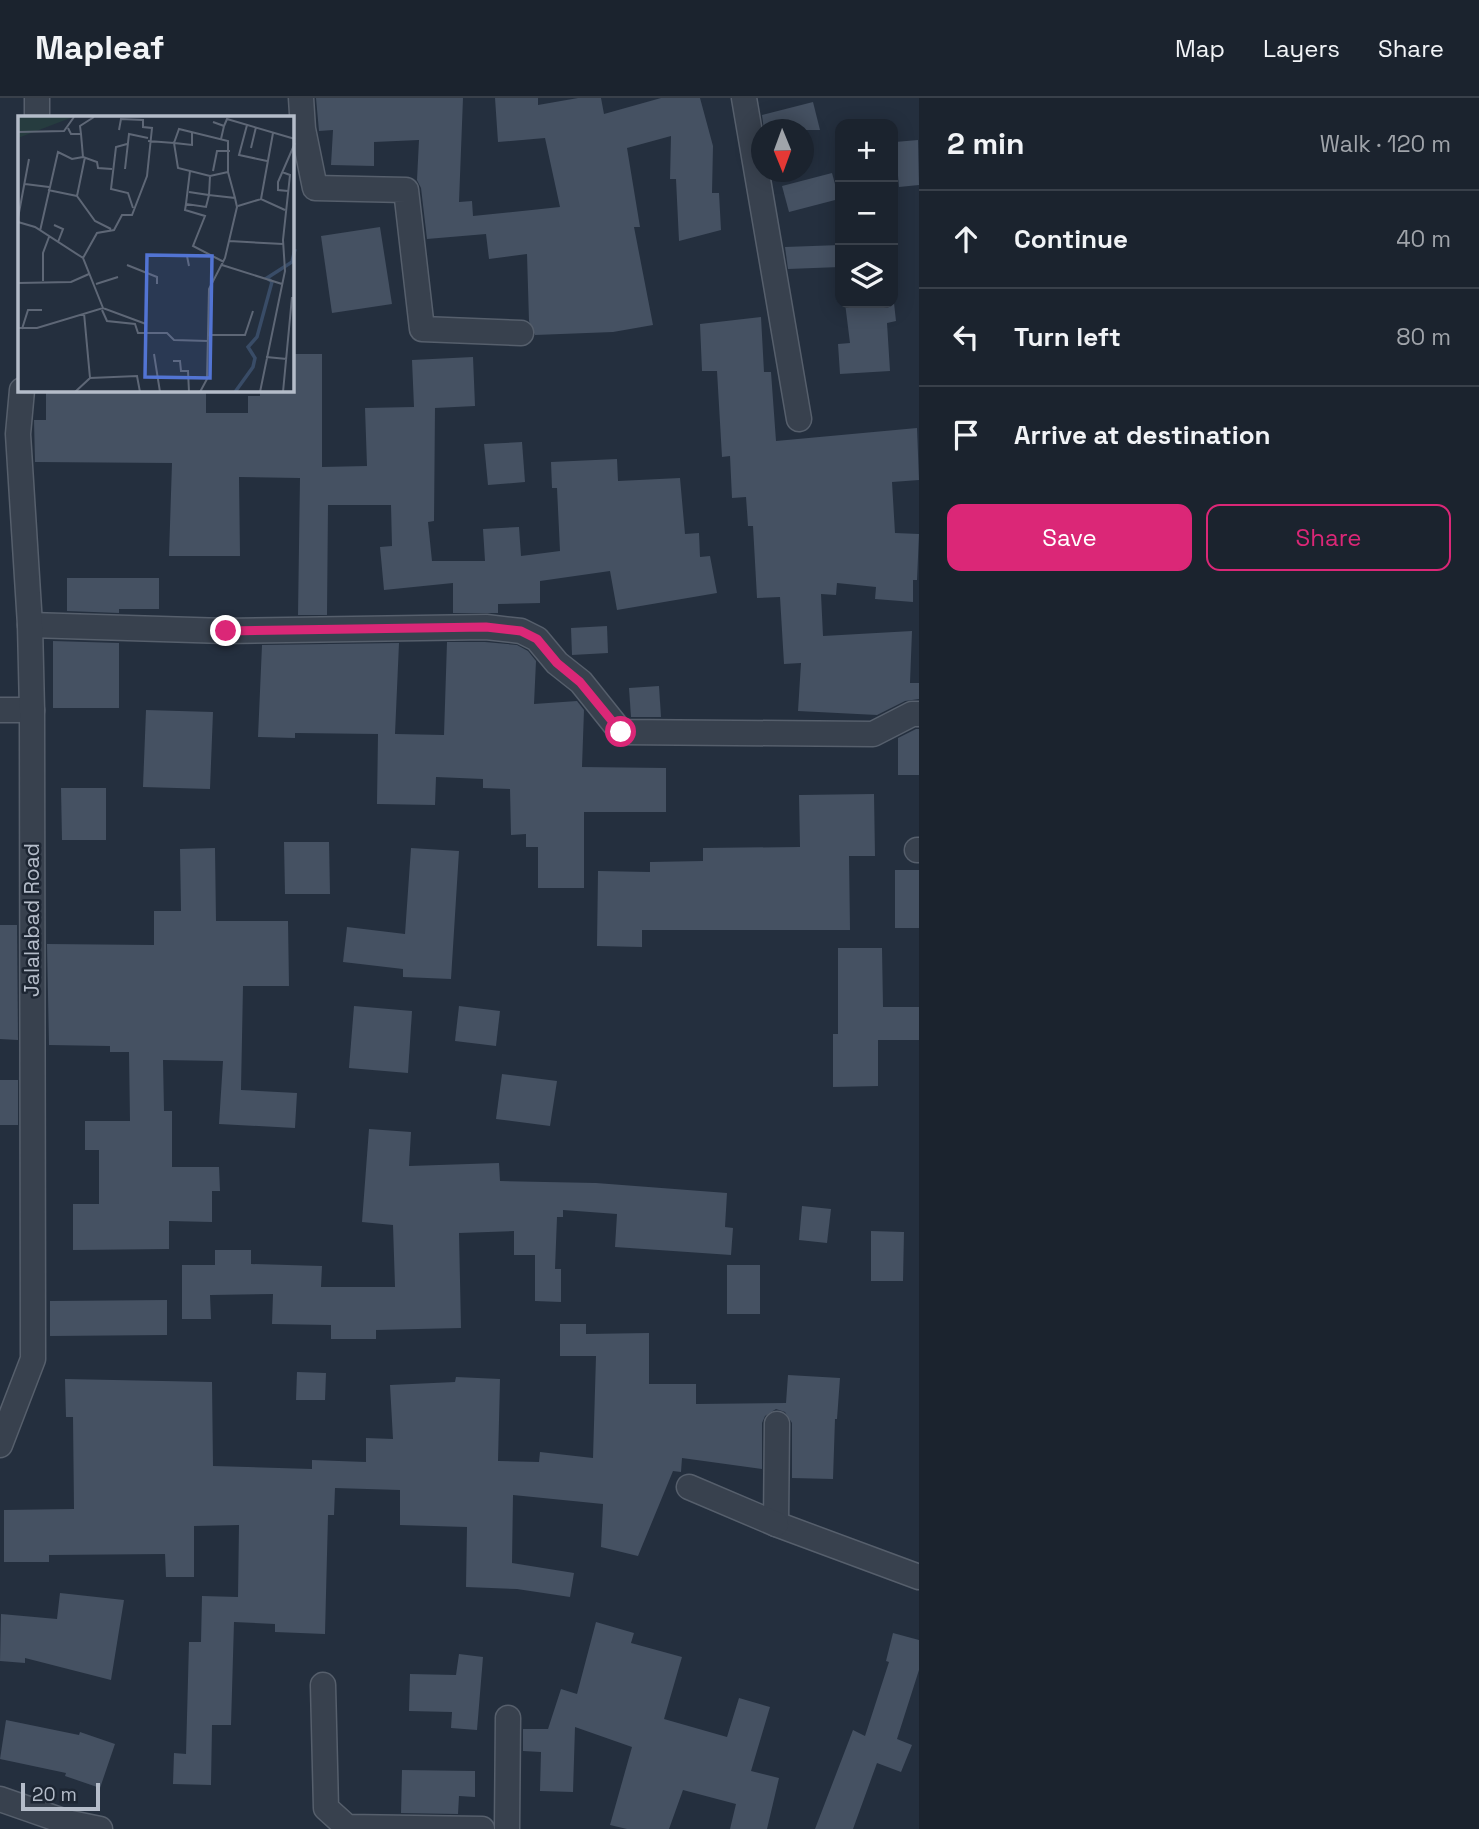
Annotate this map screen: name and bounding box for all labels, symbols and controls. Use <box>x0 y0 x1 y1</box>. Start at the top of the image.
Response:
text: Mapleaf <box>35 27 164 69</box>
text: Map <box>1175 33 1225 64</box>
text: Layers <box>1263 33 1340 64</box>
text: Share <box>1378 33 1444 64</box>
inset map <box>18 116 294 392</box>
north arrow <box>751 119 814 182</box>
map controls <box>835 119 898 308</box>
button: + <box>835 119 898 182</box>
text: 2 min <box>947 124 1025 163</box>
text: Walk · 120 m <box>1320 129 1451 159</box>
button: − <box>835 182 898 245</box>
icon: ahead <box>947 220 985 258</box>
text: Continue <box>1014 222 1128 256</box>
text: 40 m <box>1396 224 1451 254</box>
button: layers <box>835 245 898 308</box>
icon: left <box>947 318 985 356</box>
text: Turn left <box>1014 320 1121 354</box>
text: 80 m <box>1396 322 1451 352</box>
icon: arrive <box>947 416 985 454</box>
text: Arrive at destination <box>1014 418 1271 452</box>
button: Save <box>947 504 1192 571</box>
button: Share <box>1206 504 1451 571</box>
route end <box>210 615 241 646</box>
route start <box>605 716 636 747</box>
street label: Jalalabad Road <box>18 843 45 997</box>
scale bar <box>21 1780 100 1812</box>
text: 20 m <box>32 1782 77 1807</box>

